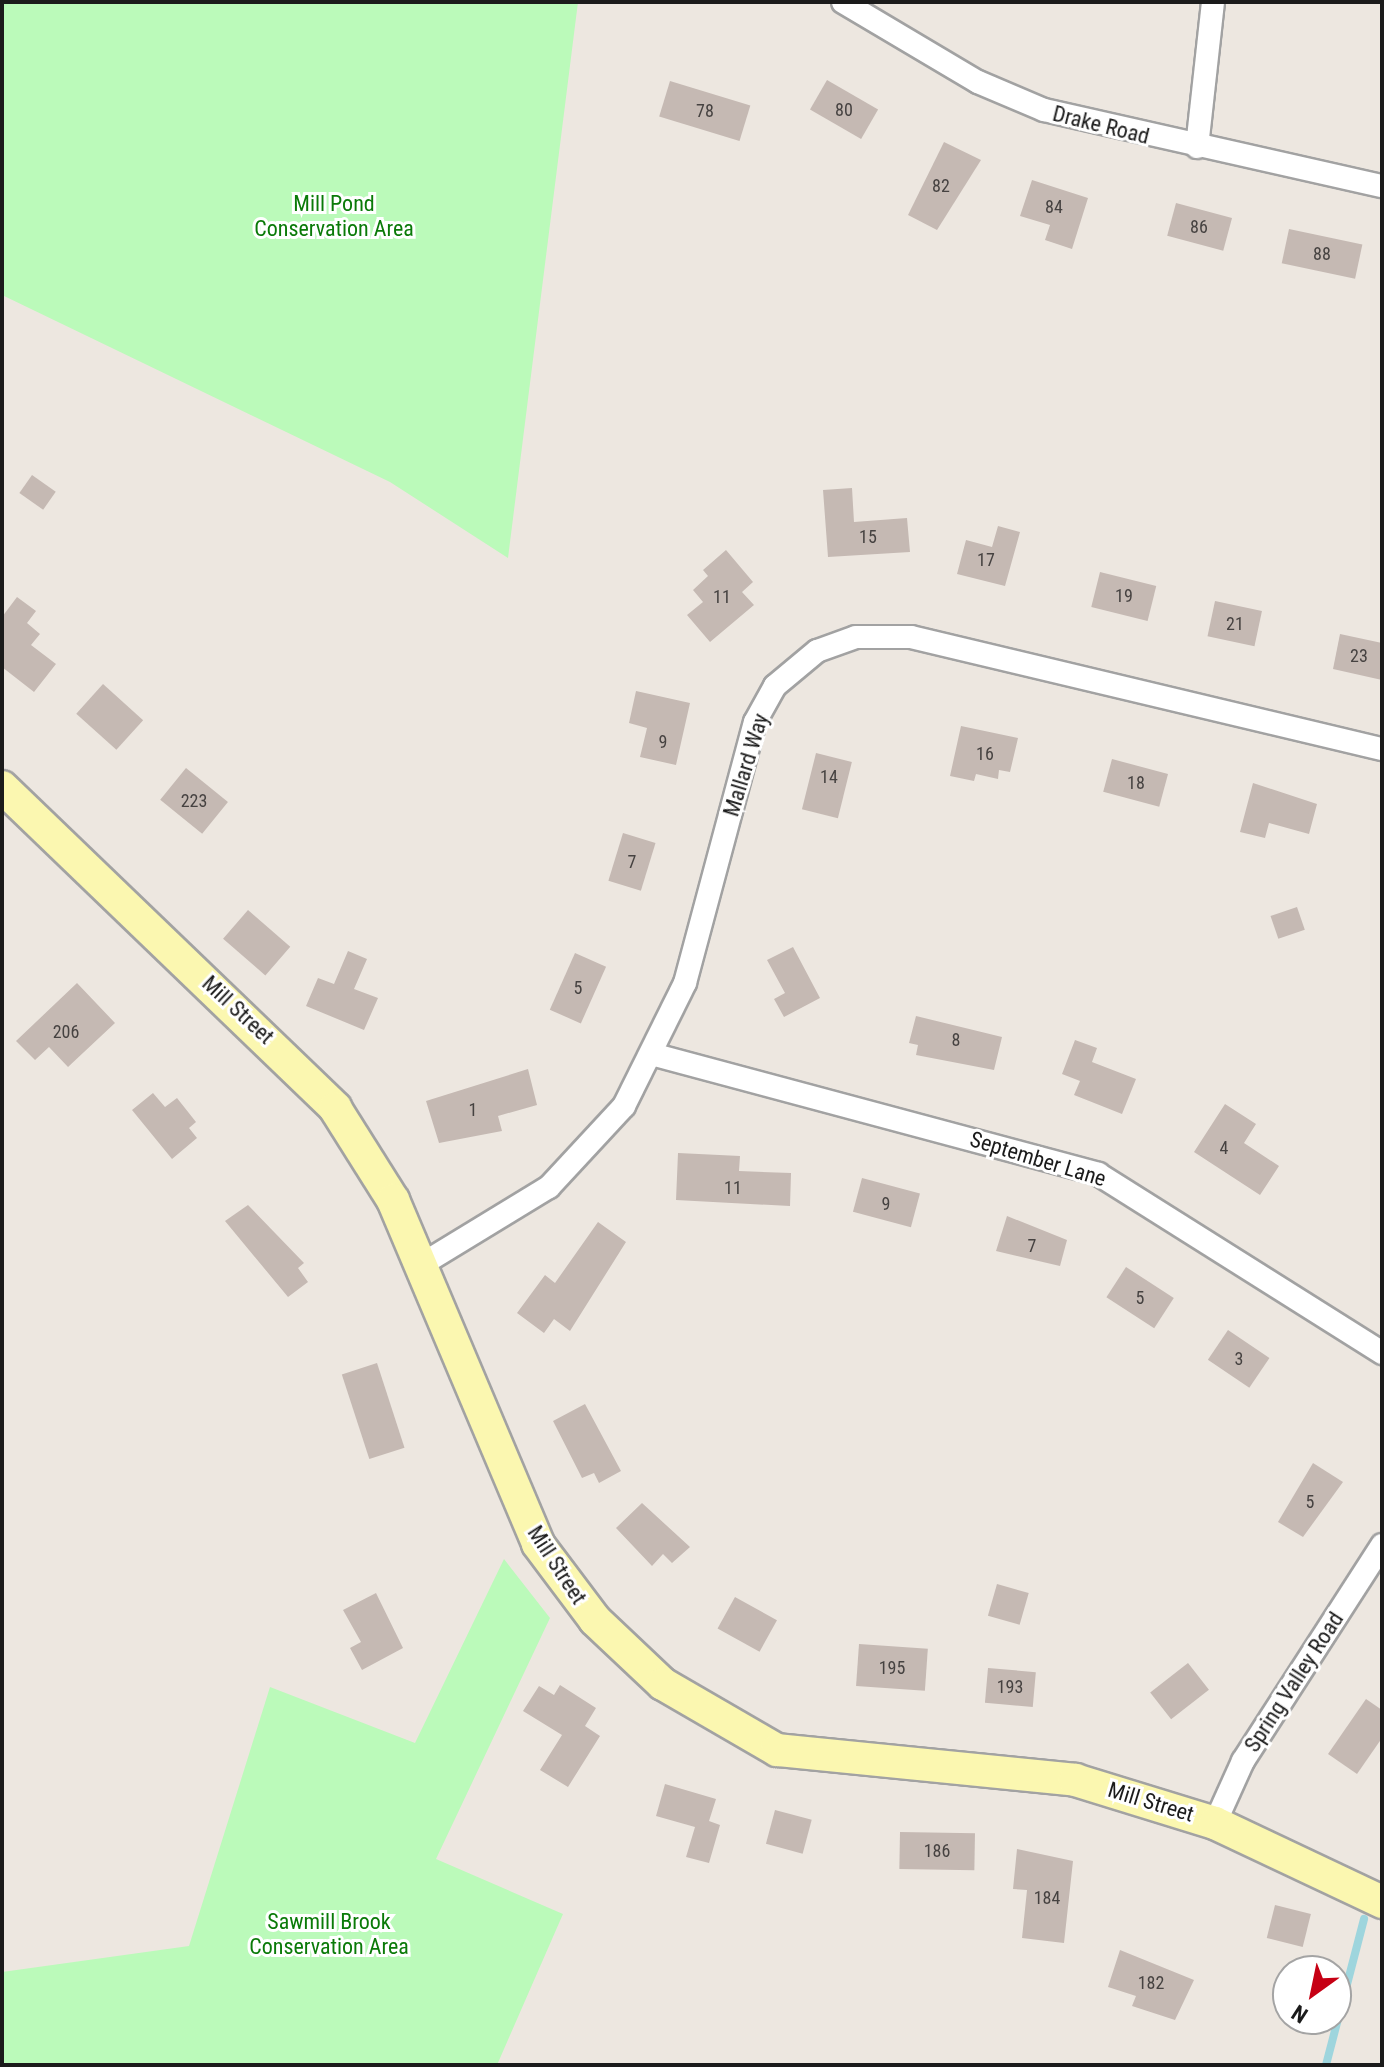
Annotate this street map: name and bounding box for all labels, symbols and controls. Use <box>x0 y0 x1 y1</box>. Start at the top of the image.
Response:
house number: 80 <box>835 99 853 121</box>
house number: 78 <box>696 100 714 122</box>
street label: Drake Road <box>1050 100 1152 150</box>
house number: 82 <box>932 175 950 197</box>
park label: Mill Pond Conservation Area <box>254 190 414 242</box>
house number: 84 <box>1045 196 1063 218</box>
house number: 86 <box>1190 216 1208 238</box>
house number: 88 <box>1313 243 1331 265</box>
house number: 15 <box>859 526 877 548</box>
house number: 17 <box>977 549 995 571</box>
house number: 19 <box>1115 585 1133 607</box>
house number: 11 <box>713 586 731 608</box>
house number: 21 <box>1226 613 1244 635</box>
house number: 23 <box>1350 645 1368 667</box>
street label: Mallard Way <box>718 710 774 820</box>
house number: 9 <box>659 731 667 753</box>
house number: 16 <box>976 743 994 765</box>
house number: 14 <box>820 766 838 788</box>
house number: 18 <box>1127 772 1145 794</box>
house number: 223 <box>181 790 207 812</box>
house number: 7 <box>628 851 636 873</box>
street label: Mill Street <box>197 970 279 1050</box>
house number: 5 <box>574 977 582 999</box>
house number: 206 <box>53 1021 79 1043</box>
house number: 8 <box>952 1029 960 1051</box>
house number: 1 <box>469 1099 477 1121</box>
street label: September Lane <box>967 1126 1109 1192</box>
house number: 4 <box>1220 1137 1228 1159</box>
house number: 11 <box>724 1177 742 1199</box>
house number: 9 <box>882 1193 890 1215</box>
house number: 7 <box>1028 1235 1036 1257</box>
house number: 5 <box>1136 1287 1144 1309</box>
house number: 3 <box>1235 1348 1243 1370</box>
house number: 5 <box>1306 1491 1314 1513</box>
street label: Mill Street <box>522 1521 592 1609</box>
street label: Spring Valley Road <box>1239 1607 1349 1757</box>
house number: 195 <box>879 1657 905 1679</box>
house number: 193 <box>997 1676 1023 1698</box>
street label: Mill Street <box>1105 1776 1197 1828</box>
house number: 186 <box>924 1840 950 1862</box>
house number: 184 <box>1034 1887 1060 1909</box>
park label: Sawmill Brook Conservation Area <box>249 1908 409 1960</box>
north arrow <box>1272 1955 1352 2035</box>
house number: 182 <box>1138 1972 1164 1994</box>
text: N <box>1287 2000 1312 2028</box>

